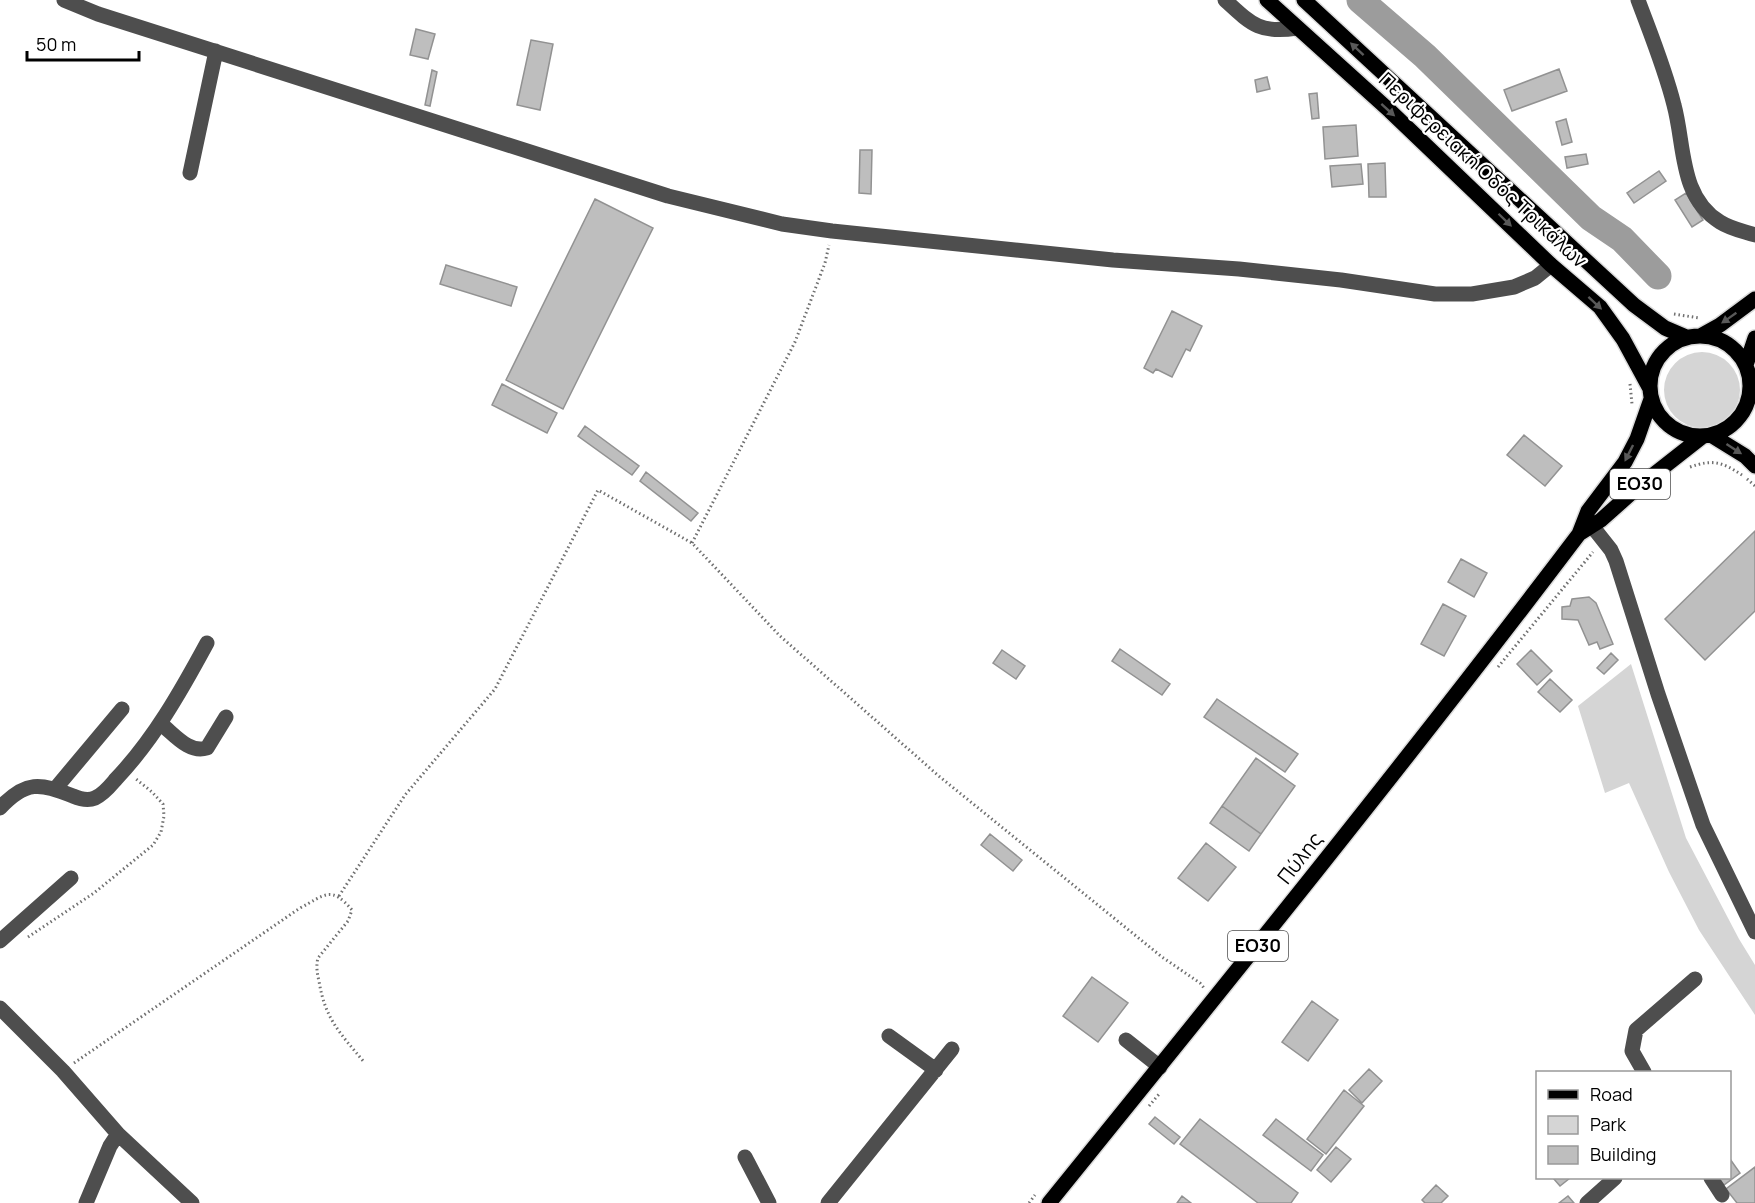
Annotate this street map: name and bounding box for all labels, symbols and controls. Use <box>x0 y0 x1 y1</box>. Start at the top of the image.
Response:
scale bar <box>27 24 140 62</box>
text: 50 m <box>36 32 76 56</box>
one-way arrow <box>1350 42 1365 56</box>
street label: Περιφερειακή Οδός Τρικάλων <box>1374 66 1593 273</box>
one-way arrow <box>1380 103 1395 116</box>
one-way arrow <box>1498 213 1512 227</box>
one-way arrow <box>1588 296 1603 310</box>
one-way arrow <box>1722 312 1738 324</box>
one-way arrow <box>1726 443 1742 454</box>
one-way arrow <box>1624 445 1634 462</box>
road number: ΕΟ30 <box>1610 469 1670 499</box>
street label: Πύλης <box>1271 826 1328 889</box>
road number: ΕΟ30 <box>1228 931 1288 961</box>
legend <box>1536 1071 1731 1179</box>
text: Road <box>1590 1082 1633 1106</box>
text: Park <box>1590 1112 1627 1136</box>
text: Building <box>1590 1142 1656 1166</box>

